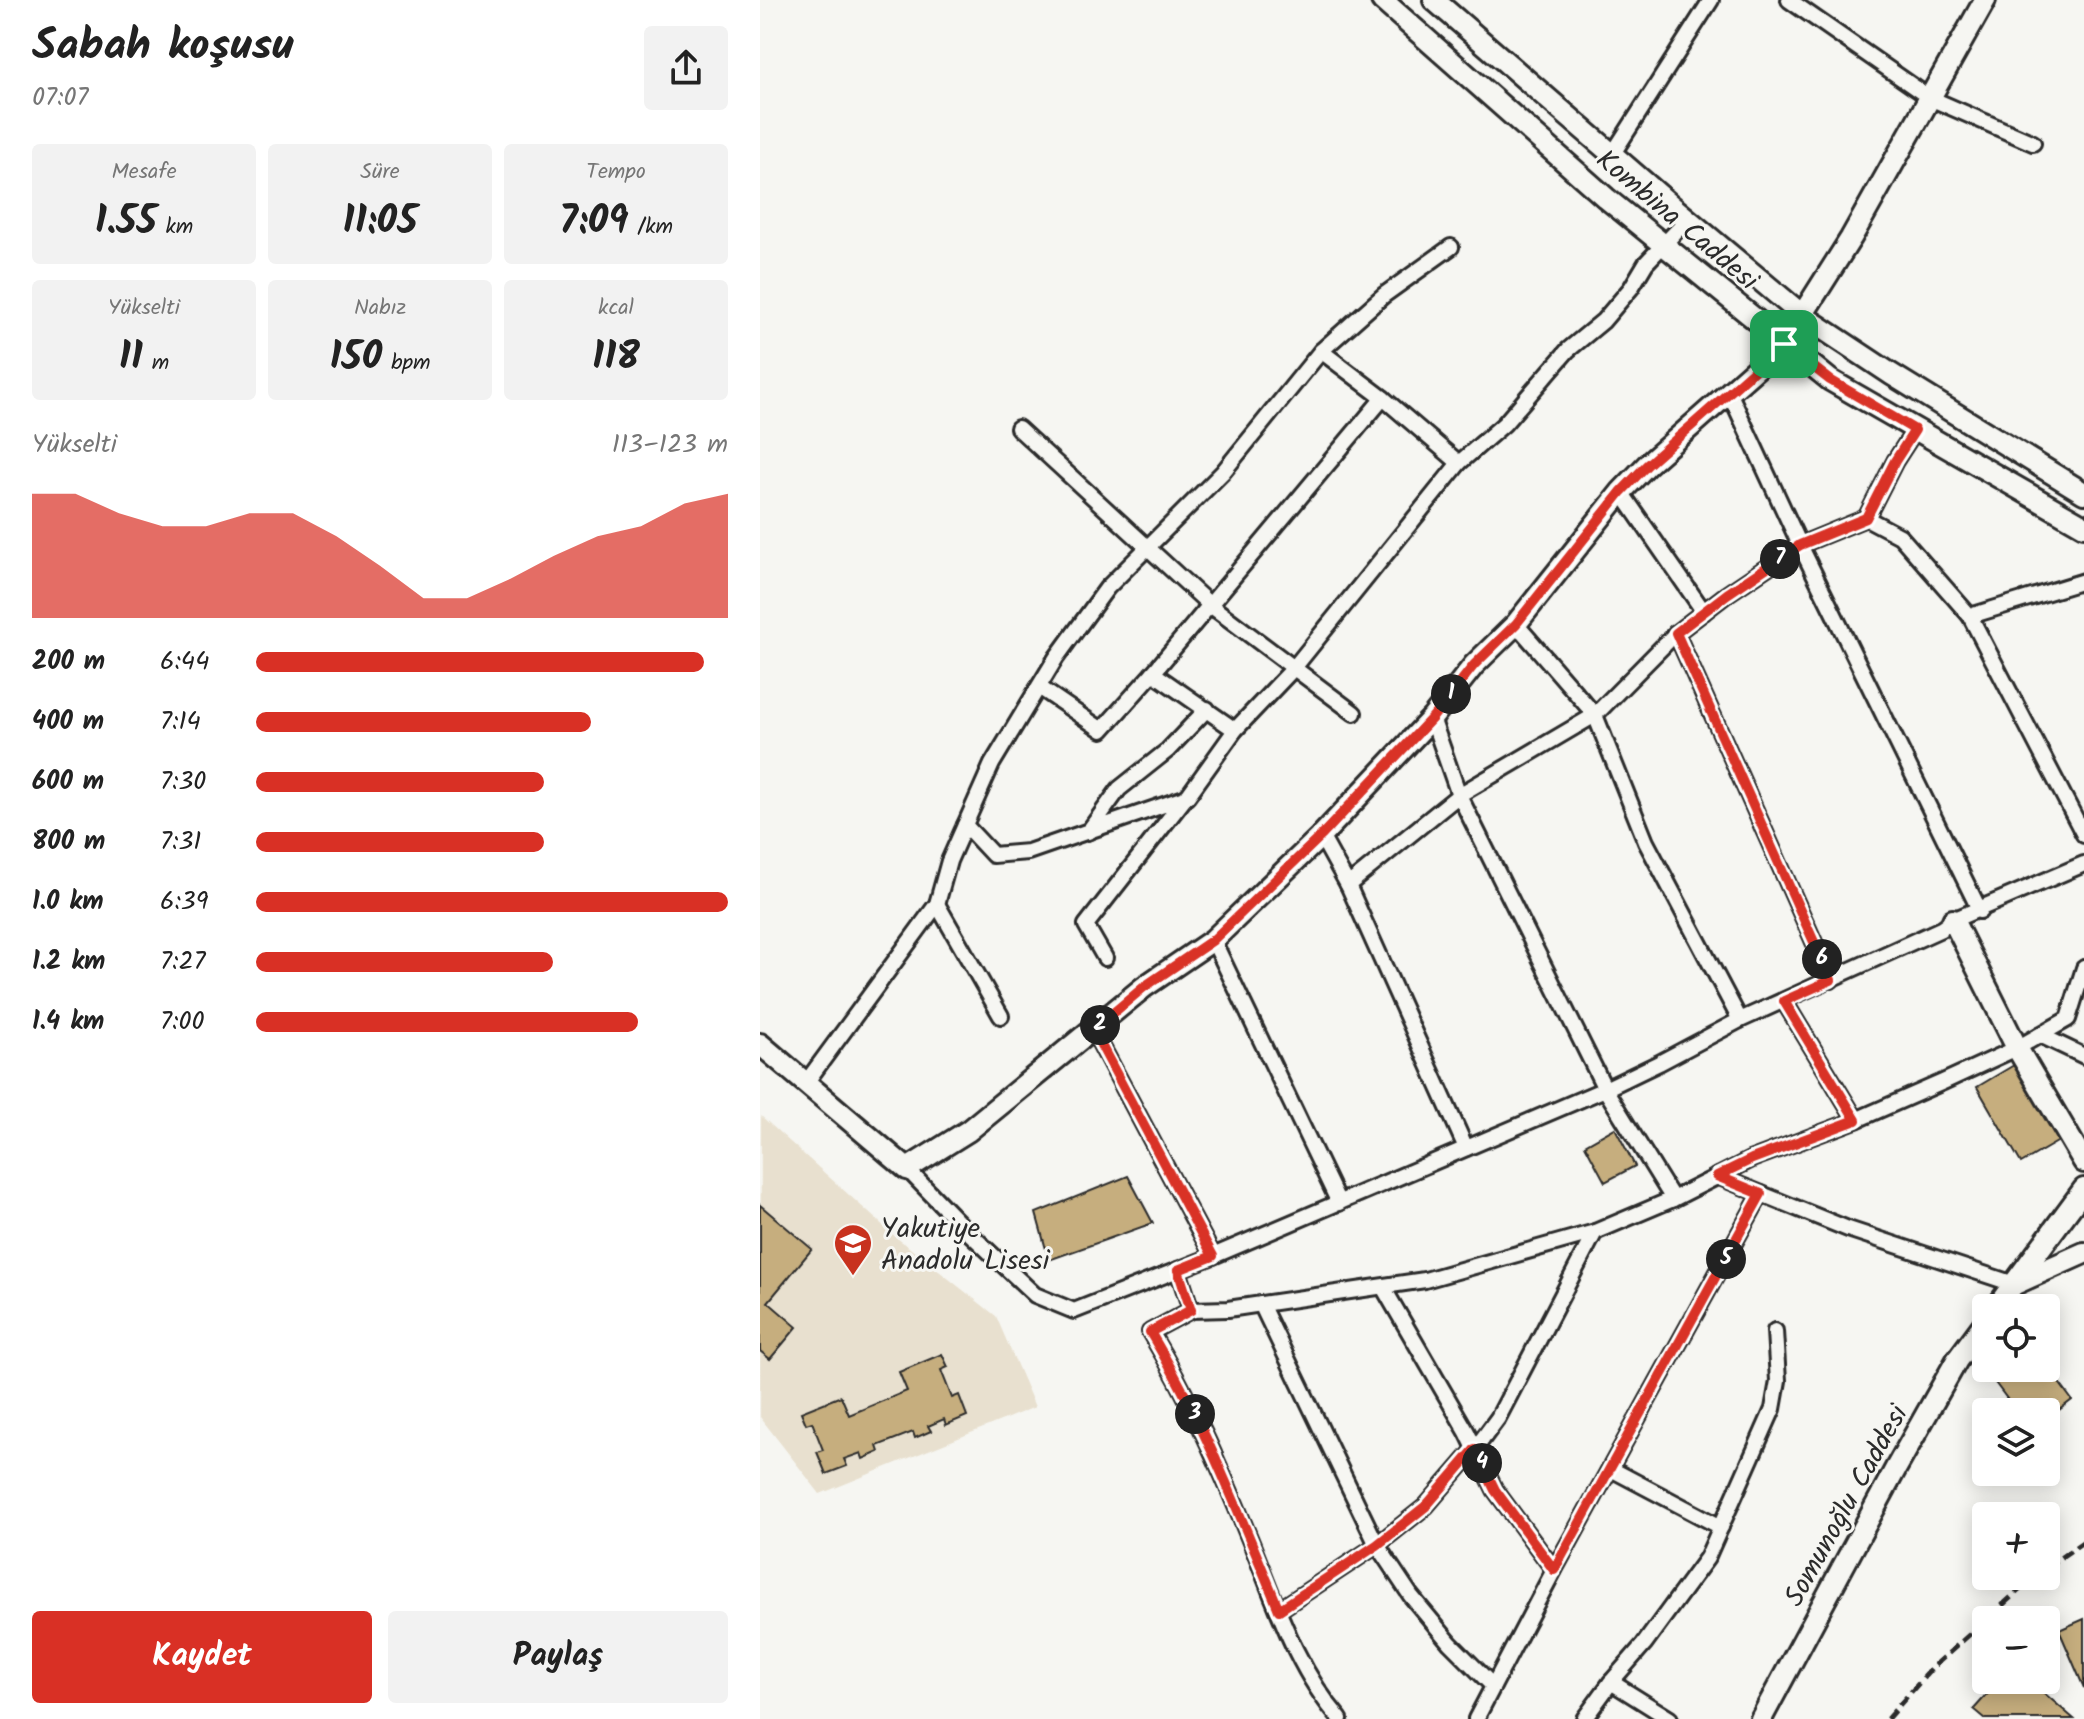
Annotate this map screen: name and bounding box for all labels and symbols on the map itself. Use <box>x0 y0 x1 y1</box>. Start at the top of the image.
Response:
street label: Kombina Caddesi <box>1585 139 1769 304</box>
pin <box>1750 310 1818 378</box>
pin: 7 <box>1760 539 1800 579</box>
pin: 1 <box>1431 674 1471 714</box>
pin: 6 <box>1802 939 1842 979</box>
pin: 2 <box>1080 1005 1120 1045</box>
place label: Yakutiye Anadolu Lisesi <box>881 1207 1051 1284</box>
school or university icon: Yakutiye Anadolu Lisesi <box>832 1222 874 1277</box>
pin: 5 <box>1706 1239 1746 1279</box>
pin: 3 <box>1175 1394 1215 1434</box>
street label: Somunoğlu Caddesi <box>1773 1396 1922 1615</box>
pin: 4 <box>1462 1443 1502 1483</box>

